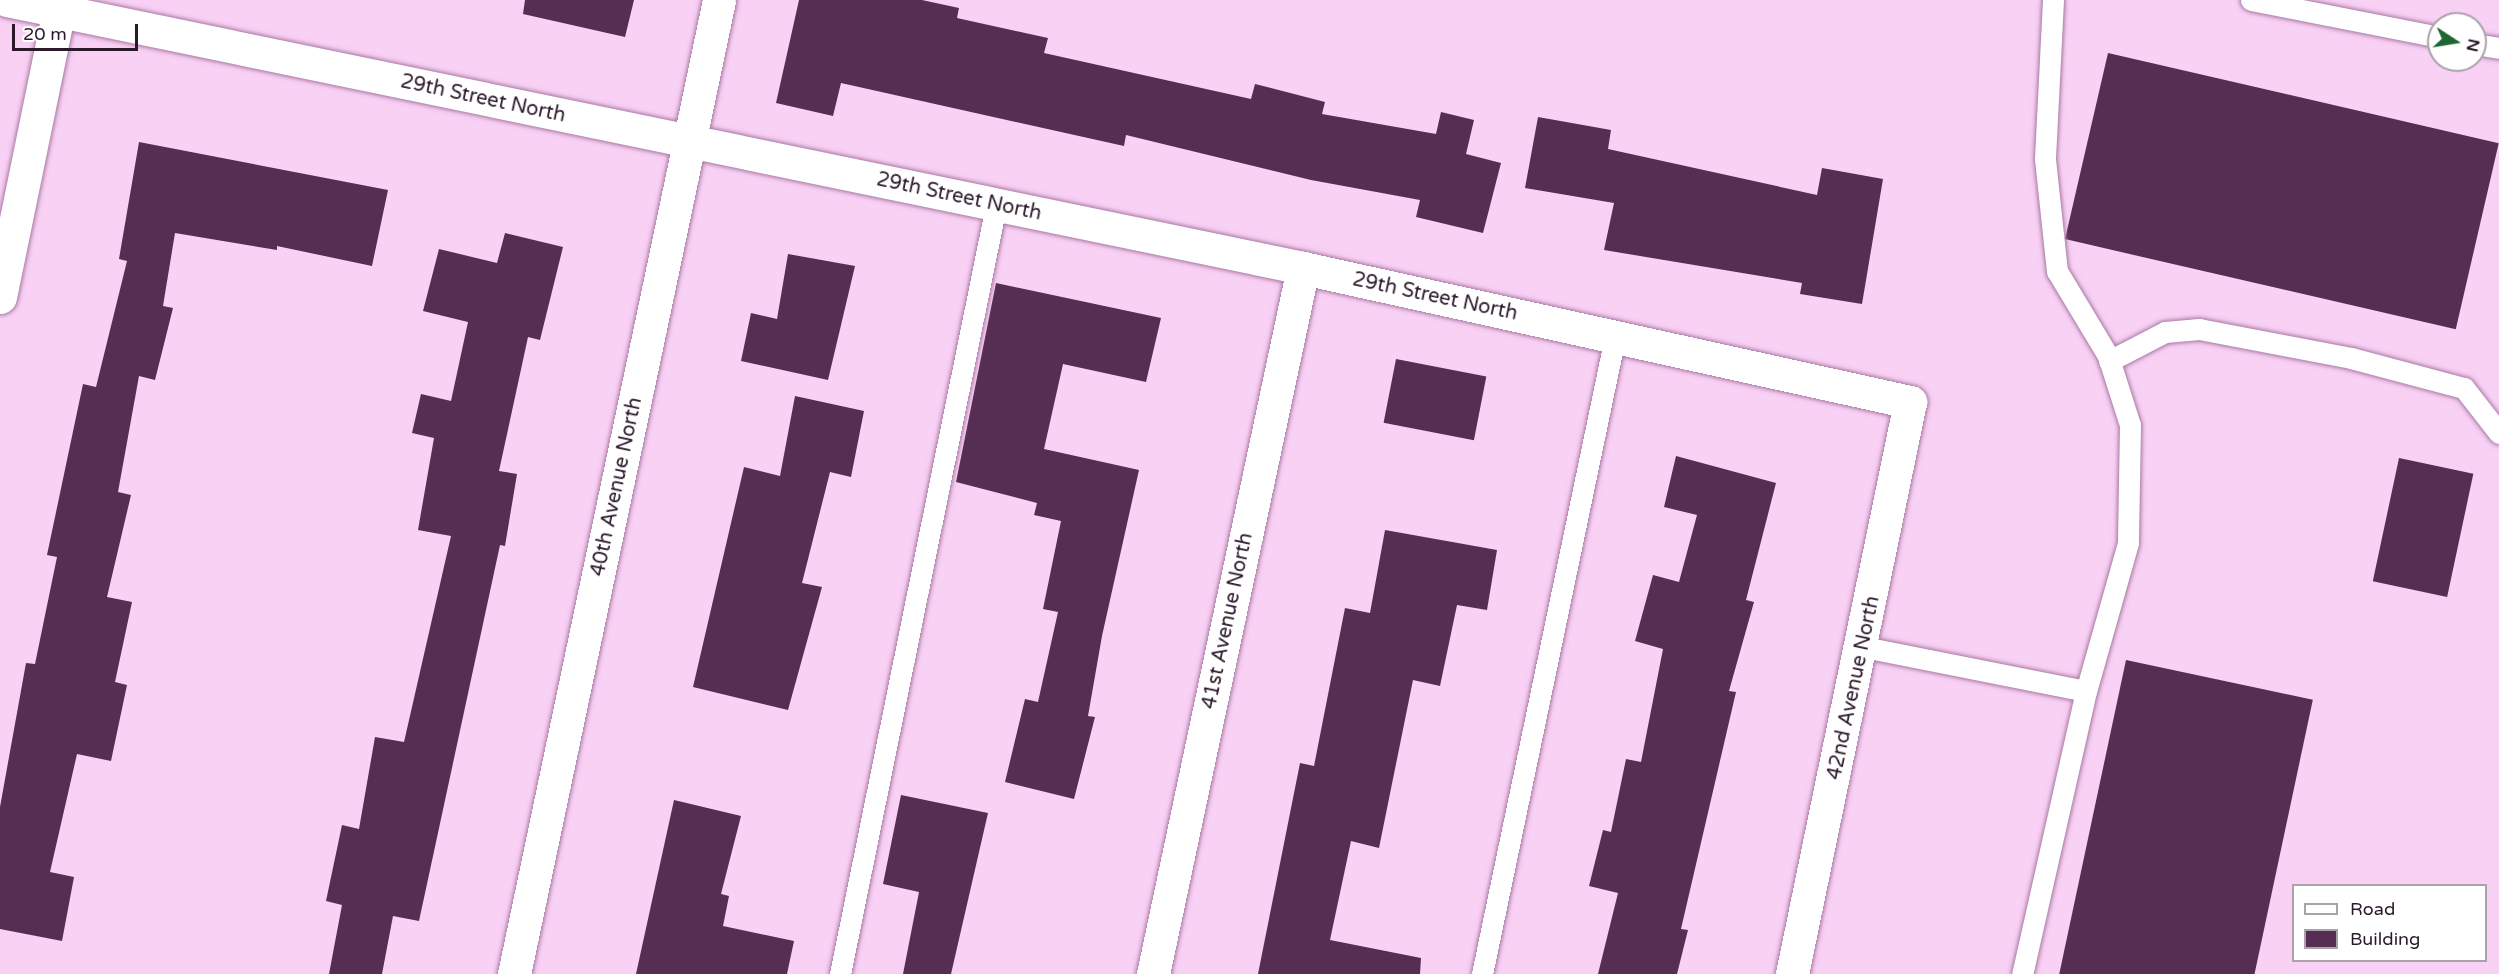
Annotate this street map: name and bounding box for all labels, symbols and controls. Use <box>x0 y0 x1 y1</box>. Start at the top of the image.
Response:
scale bar <box>15 12 141 50</box>
north arrow <box>2427 12 2487 72</box>
text: 20 m <box>23 23 67 45</box>
text: N <box>2462 37 2484 54</box>
street label: 29th Street North <box>398 70 568 128</box>
street label: 29th Street North <box>874 168 1044 226</box>
street label: 29th Street North <box>1350 268 1520 326</box>
street label: 40th Avenue North <box>586 395 648 579</box>
street label: 41st Avenue North <box>1198 531 1258 711</box>
street label: 42nd Avenue North <box>1823 594 1885 782</box>
legend <box>2292 884 2487 962</box>
text: Road <box>2350 898 2395 920</box>
text: Building <box>2350 928 2420 950</box>

